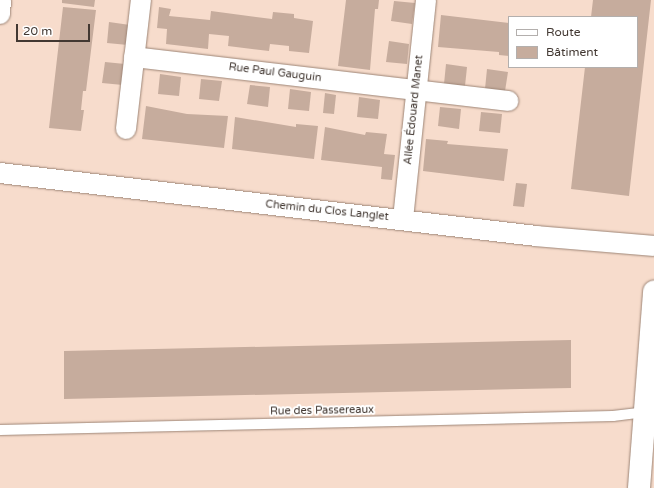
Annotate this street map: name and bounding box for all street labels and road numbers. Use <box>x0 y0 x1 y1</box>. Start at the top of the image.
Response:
street label: Allée Édouard Manet <box>402 55 426 165</box>
street label: Rue Paul Gauguin <box>228 61 322 85</box>
street label: Chemin du Clos Langlet <box>265 198 389 224</box>
street label: Rue des Passereaux <box>270 403 374 419</box>

